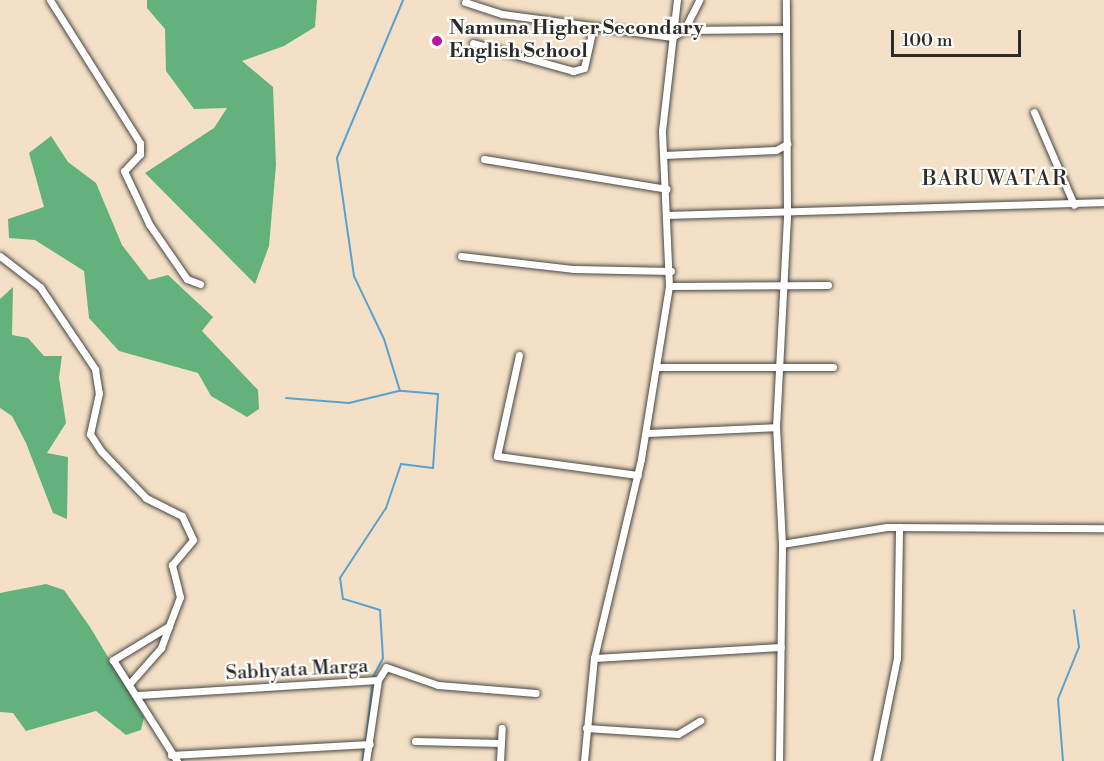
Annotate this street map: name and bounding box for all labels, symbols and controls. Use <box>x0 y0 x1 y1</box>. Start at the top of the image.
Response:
place label: Namuna Higher Secondary English School <box>449 17 704 64</box>
scale bar <box>894 18 1024 56</box>
text: 100 m <box>902 29 953 52</box>
marker: Namuna Higher Secondary English School <box>430 34 444 48</box>
district label: BARUWATAR <box>922 166 1068 192</box>
street label: Sabhyata Marga <box>225 654 369 686</box>

